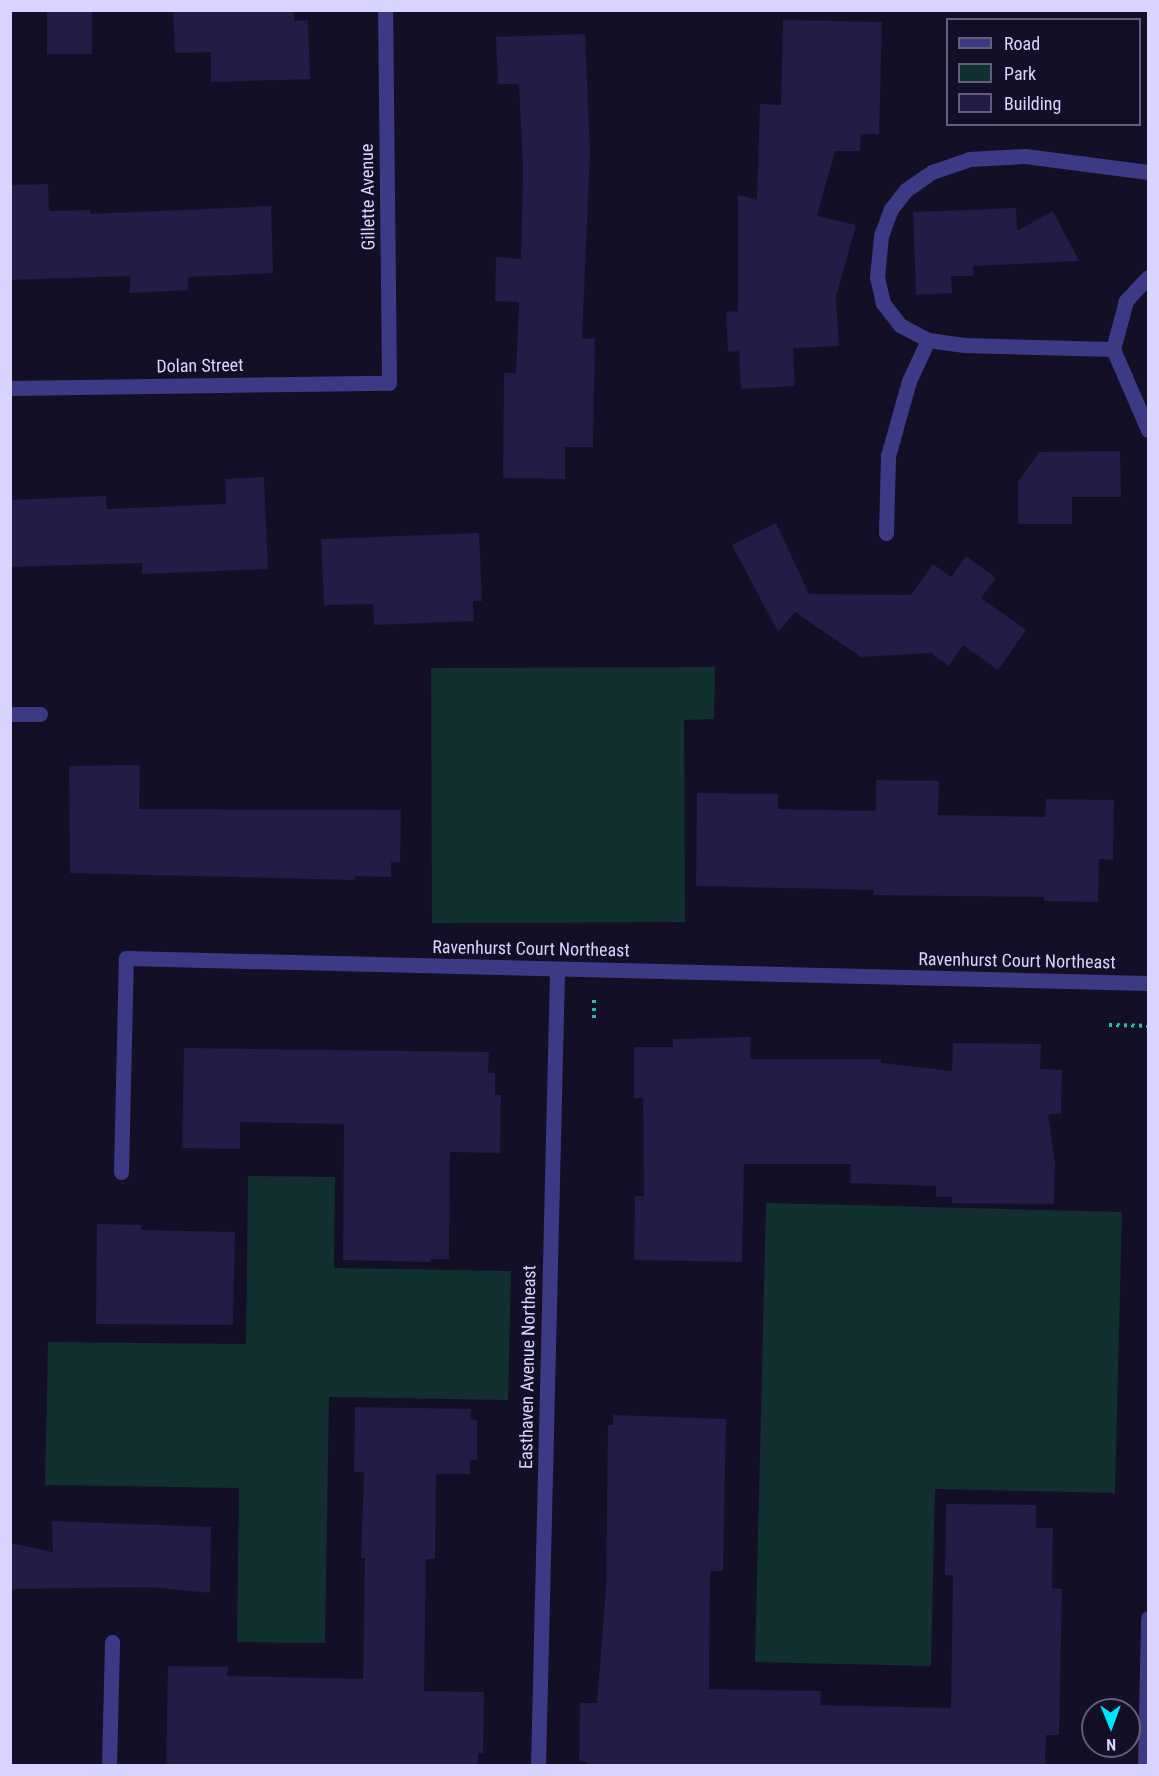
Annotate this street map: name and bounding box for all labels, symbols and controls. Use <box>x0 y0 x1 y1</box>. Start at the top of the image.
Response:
legend <box>946 18 1141 126</box>
text: Road <box>1004 33 1040 54</box>
text: Park <box>1004 63 1036 84</box>
text: Building <box>1004 93 1061 114</box>
street label: Gillette Avenue <box>356 144 380 250</box>
street label: Dolan Street <box>156 354 244 378</box>
street label: Ravenhurst Court Northeast <box>432 936 630 962</box>
street label: Ravenhurst Court Northeast <box>918 948 1116 974</box>
street label: Easthaven Avenue Northeast <box>515 1265 541 1469</box>
north arrow <box>1081 1698 1141 1758</box>
text: N <box>1106 1735 1116 1754</box>

